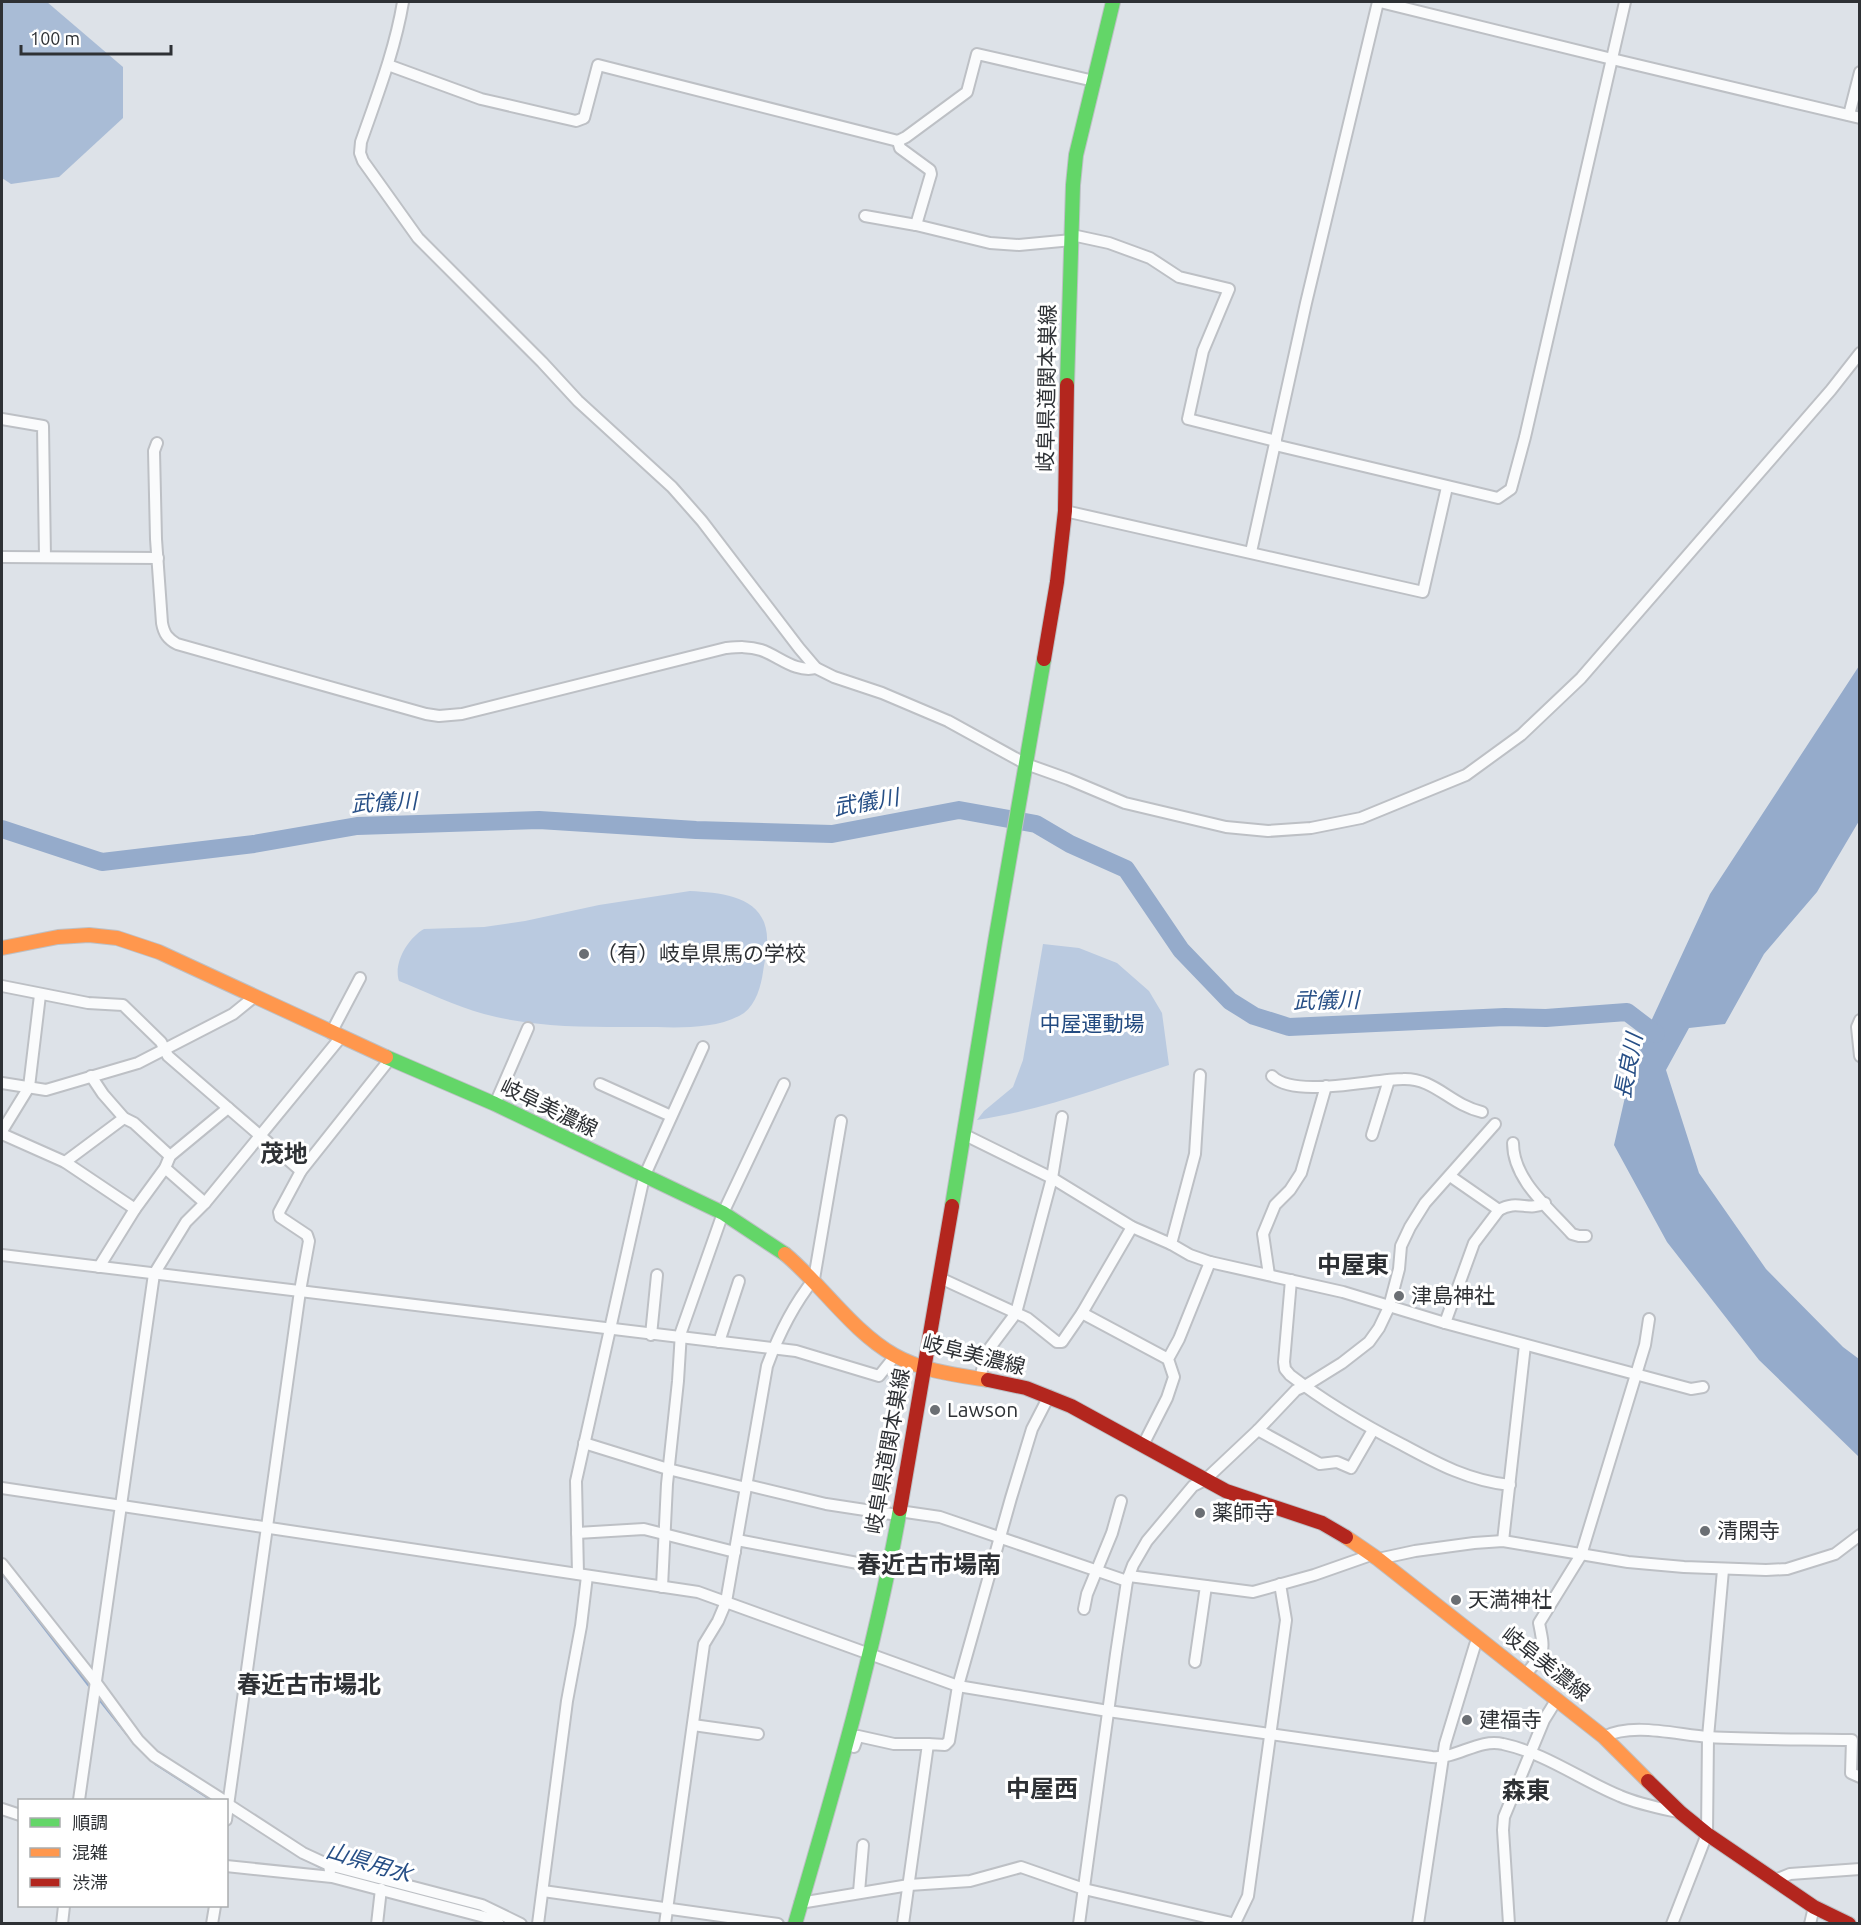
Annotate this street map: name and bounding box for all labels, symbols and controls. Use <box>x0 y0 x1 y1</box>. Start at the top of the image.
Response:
scale bar <box>21 18 171 56</box>
text: 100 m <box>30 28 80 48</box>
street label: 岐阜県道関本巣線 <box>1033 304 1059 472</box>
water label: 武儀川 <box>831 783 903 820</box>
water label: 武儀川 <box>350 787 420 816</box>
place label: （有）岐阜県馬の学校 <box>596 941 806 965</box>
marker: （有）岐阜県馬の学校 <box>577 947 591 961</box>
water label: 武儀川 <box>1293 986 1361 1013</box>
park label: 中屋運動場 <box>1040 1011 1145 1035</box>
water label: 長良川 <box>1609 1029 1646 1101</box>
street label: 岐阜美濃線 <box>497 1073 602 1141</box>
district label: 茂地 <box>260 1140 308 1167</box>
district label: 中屋東 <box>1317 1251 1389 1278</box>
place label: 津島神社 <box>1411 1283 1495 1307</box>
marker: 津島神社 <box>1392 1289 1406 1303</box>
street label: 岐阜美濃線 <box>920 1330 1028 1378</box>
street label: 岐阜県道関本巣線 <box>861 1366 913 1536</box>
place label: Lawson <box>947 1397 1018 1421</box>
marker: Lawson <box>928 1403 942 1417</box>
place label: 薬師寺 <box>1212 1500 1275 1524</box>
marker: 薬師寺 <box>1193 1506 1207 1520</box>
place label: 清閑寺 <box>1717 1518 1780 1542</box>
marker: 清閑寺 <box>1698 1524 1712 1538</box>
district label: 春近古市場南 <box>857 1551 1001 1578</box>
place label: 天満神社 <box>1468 1587 1552 1611</box>
marker: 天満神社 <box>1449 1593 1463 1607</box>
street label: 岐阜美濃線 <box>1498 1621 1595 1705</box>
district label: 春近古市場北 <box>237 1671 381 1698</box>
place label: 建福寺 <box>1479 1707 1542 1731</box>
marker: 建福寺 <box>1460 1713 1474 1727</box>
district label: 中屋西 <box>1006 1775 1078 1802</box>
district label: 森東 <box>1502 1777 1550 1804</box>
legend <box>18 1799 228 1907</box>
text: 順調 <box>72 1812 108 1832</box>
water label: 山県用水 <box>323 1837 417 1887</box>
text: 混雑 <box>72 1842 108 1862</box>
text: 渋滞 <box>72 1872 108 1892</box>

